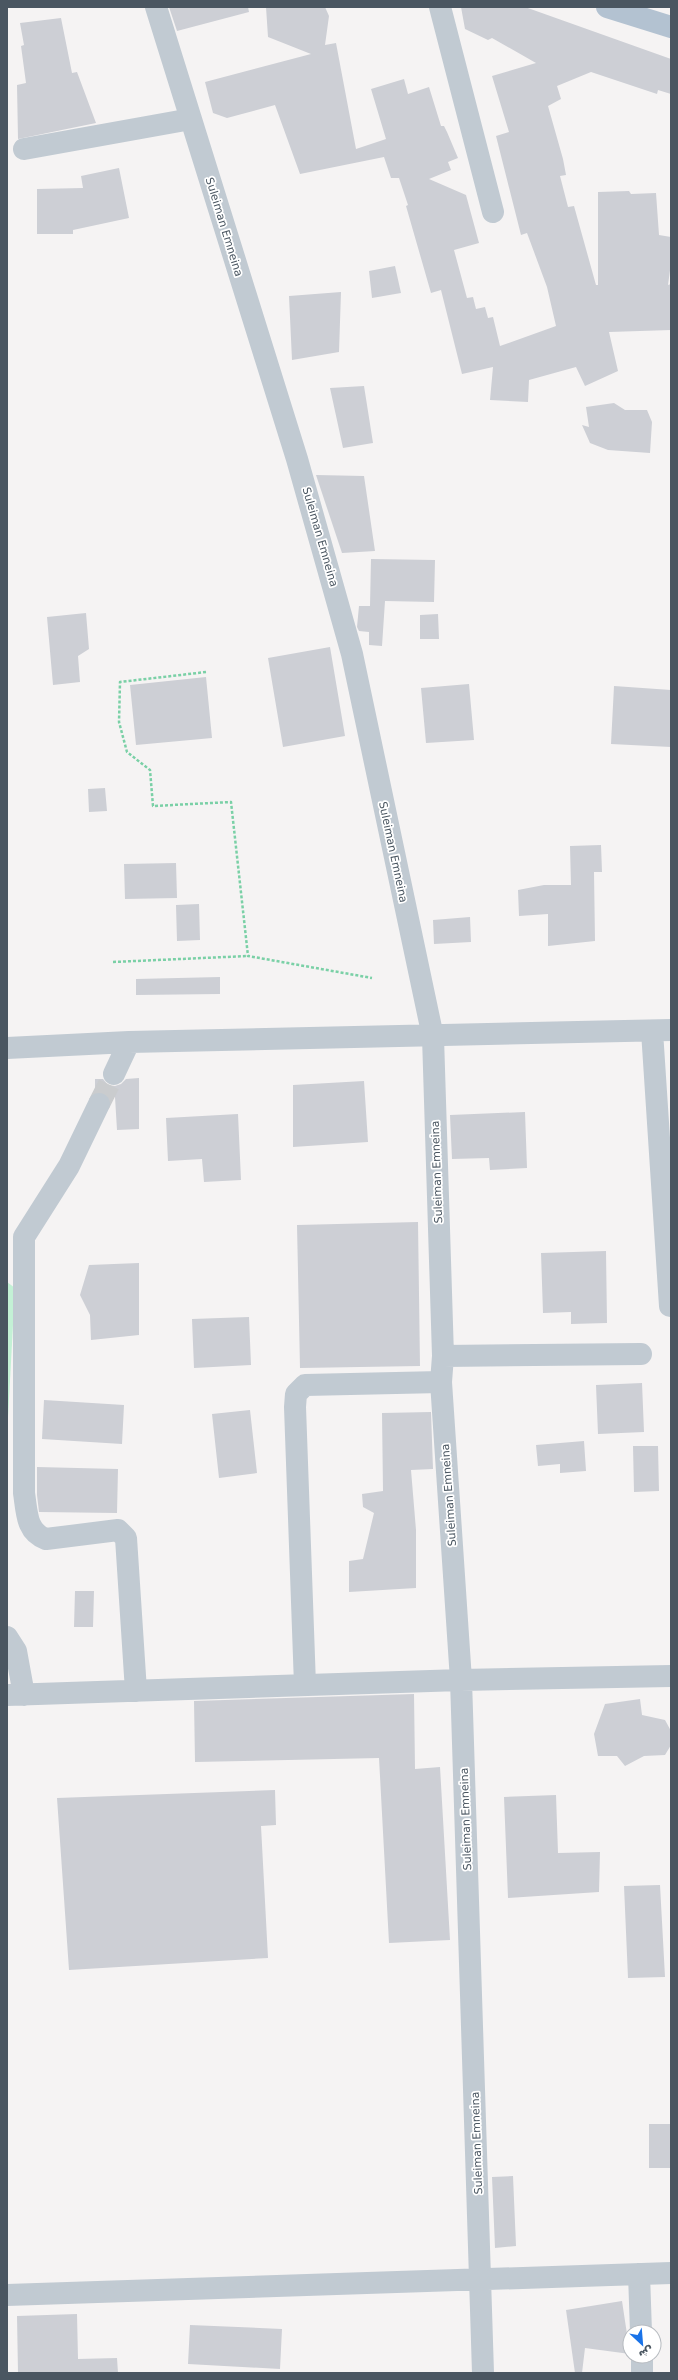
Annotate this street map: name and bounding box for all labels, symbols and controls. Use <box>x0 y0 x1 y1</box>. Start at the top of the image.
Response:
street label: Suleiman Emneina <box>203 176 245 278</box>
street label: Suleiman Emneina <box>300 486 340 588</box>
street label: Suleiman Emneina <box>376 800 410 904</box>
street label: Suleiman Emneina <box>429 1120 445 1224</box>
street label: Suleiman Emneina <box>439 1443 459 1547</box>
street label: Suleiman Emneina <box>458 1767 474 1871</box>
street label: Suleiman Emneina <box>469 2091 485 2195</box>
north arrow <box>622 2324 662 2364</box>
text: ش <box>636 2343 656 2362</box>

